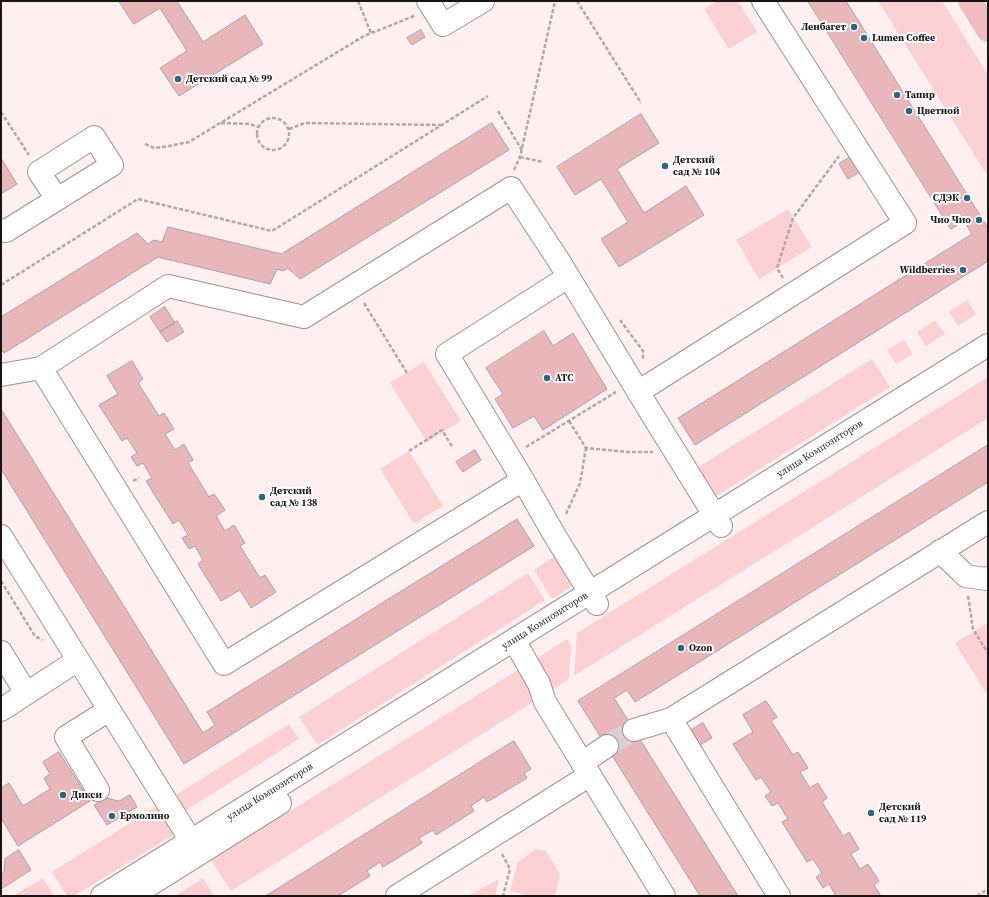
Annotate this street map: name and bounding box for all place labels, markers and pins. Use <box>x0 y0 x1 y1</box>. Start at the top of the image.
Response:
place label: Ленбагет <box>801 21 846 33</box>
marker: Ленбагет <box>849 22 859 32</box>
place label: Lumen Coffee <box>872 32 935 44</box>
marker: Lumen Coffee <box>859 33 869 43</box>
place label: Детский сад № 99 <box>186 73 272 85</box>
marker: Детский сад № 99 <box>173 74 183 84</box>
place label: Тапир <box>905 89 935 101</box>
marker: Тапир <box>892 90 902 100</box>
place label: Цветной <box>917 105 960 117</box>
marker: Цветной <box>904 106 914 116</box>
place label: Детский сад № 104 <box>673 154 721 178</box>
marker: Детский сад № 104 <box>660 161 670 171</box>
place label: СДЭК <box>933 192 959 204</box>
marker: СДЭК <box>962 193 972 203</box>
place label: Чио Чио <box>930 214 971 226</box>
marker: Чио Чио <box>974 215 984 225</box>
place label: Wildberries <box>900 264 955 276</box>
marker: Wildberries <box>958 265 968 275</box>
place label: АТС <box>555 372 573 384</box>
marker: АТС <box>542 373 552 383</box>
place label: Детский сад № 138 <box>270 485 318 508</box>
marker: Детский сад № 138 <box>257 492 267 502</box>
place label: Ozon <box>689 642 712 654</box>
marker: Ozon <box>676 643 686 653</box>
place label: Дикси <box>71 789 102 801</box>
marker: Дикси <box>58 790 68 800</box>
place label: Детский сад № 119 <box>879 801 927 824</box>
marker: Детский сад № 119 <box>866 808 876 818</box>
place label: Ермолино <box>120 810 169 822</box>
marker: Ермолино <box>107 811 117 821</box>

